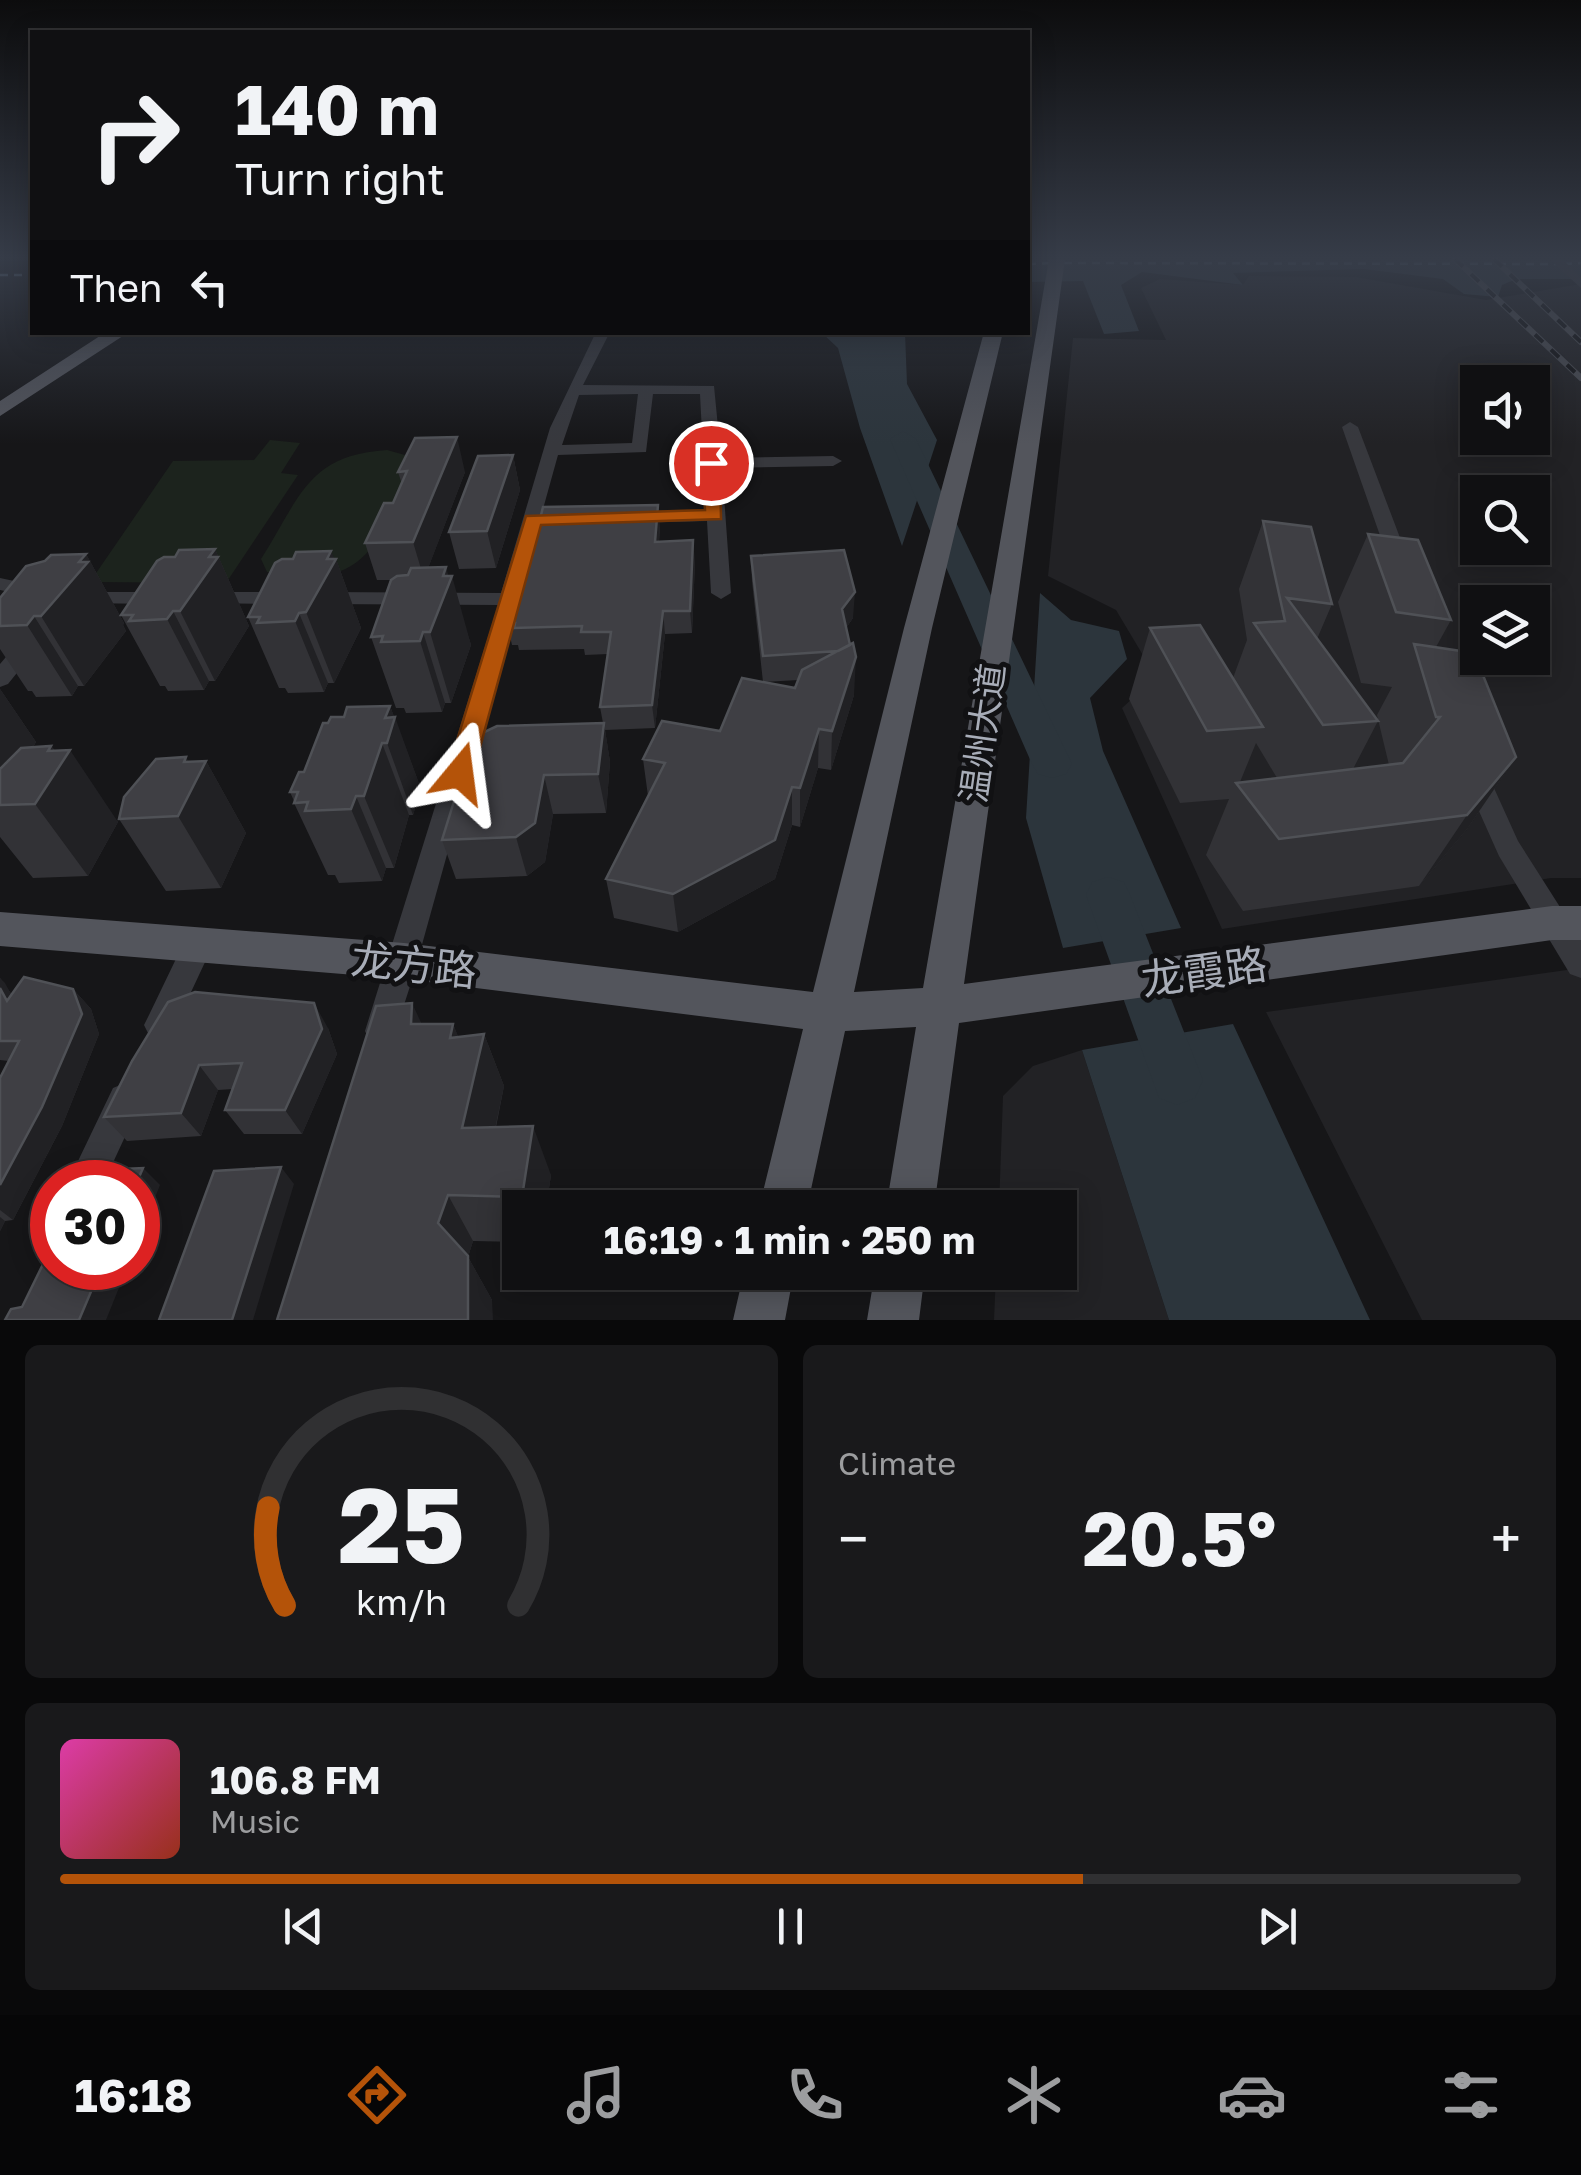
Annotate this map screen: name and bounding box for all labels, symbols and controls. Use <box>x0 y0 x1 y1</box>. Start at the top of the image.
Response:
text: 140 m <box>235 66 439 150</box>
icon: right <box>70 70 200 200</box>
text: Turn right <box>235 151 445 205</box>
icon: left <box>182 260 237 315</box>
text: Then <box>70 265 162 310</box>
map controls <box>1460 365 1550 675</box>
button: sound <box>1460 365 1550 455</box>
pin <box>669 421 754 506</box>
icon: arrive <box>684 436 739 491</box>
button: search <box>1460 475 1550 565</box>
button: layers <box>1460 585 1550 675</box>
street label: 温州大道 <box>951 661 1013 805</box>
position arrow <box>408 721 512 825</box>
street label: 龙方路 <box>349 933 479 995</box>
street label: 龙霞路 <box>1138 937 1270 1005</box>
speed limit sign: 30 <box>30 1160 160 1290</box>
text: 16:19 · 1 min · 250 m <box>604 1217 975 1262</box>
text: Climate <box>838 1444 956 1482</box>
text: 25 <box>338 1461 465 1586</box>
text: 20.5° <box>1083 1492 1276 1583</box>
text: − <box>838 1505 868 1571</box>
text: + <box>1491 1505 1521 1571</box>
text: km/h <box>356 1580 447 1623</box>
text: 106.8 FM <box>210 1757 381 1802</box>
text: Music <box>210 1802 300 1840</box>
icon: previous <box>276 1899 331 1954</box>
icon: pause <box>763 1899 818 1954</box>
icon: next <box>1250 1899 1305 1954</box>
icon: directions <box>342 2060 412 2130</box>
icon: music <box>561 2060 631 2130</box>
icon: phone <box>780 2060 850 2130</box>
icon: climate <box>999 2060 1069 2130</box>
icon: car <box>1217 2060 1287 2130</box>
icon: filters <box>1436 2060 1506 2130</box>
text: 16:18 <box>74 2068 193 2122</box>

